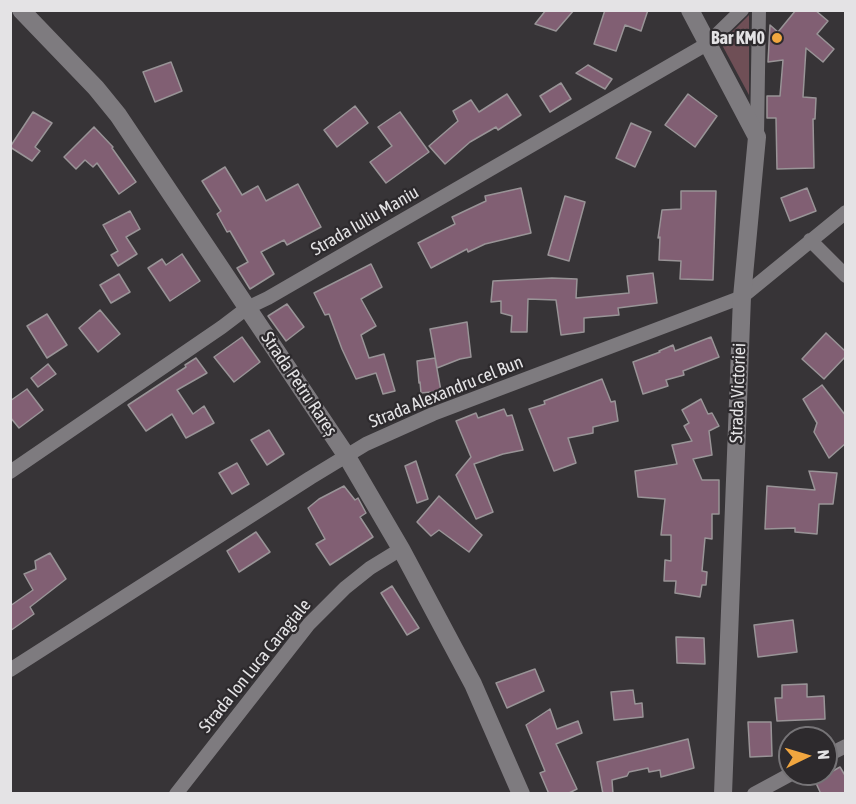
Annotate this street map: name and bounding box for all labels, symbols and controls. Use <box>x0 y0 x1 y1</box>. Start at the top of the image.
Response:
place label: Bar KM0 <box>711 27 765 49</box>
marker: Bar KM0 <box>770 31 784 45</box>
street label: Strada Iuliu Maniu <box>307 181 423 261</box>
street label: Strada Petru Rareș <box>256 328 342 440</box>
street label: Strada Victoriei <box>725 343 751 443</box>
street label: Strada Alexandru cel Bun <box>366 351 526 433</box>
street label: Strada Ion Luca Caragiale <box>194 595 316 737</box>
north arrow <box>778 726 838 786</box>
text: N <box>815 749 833 760</box>

